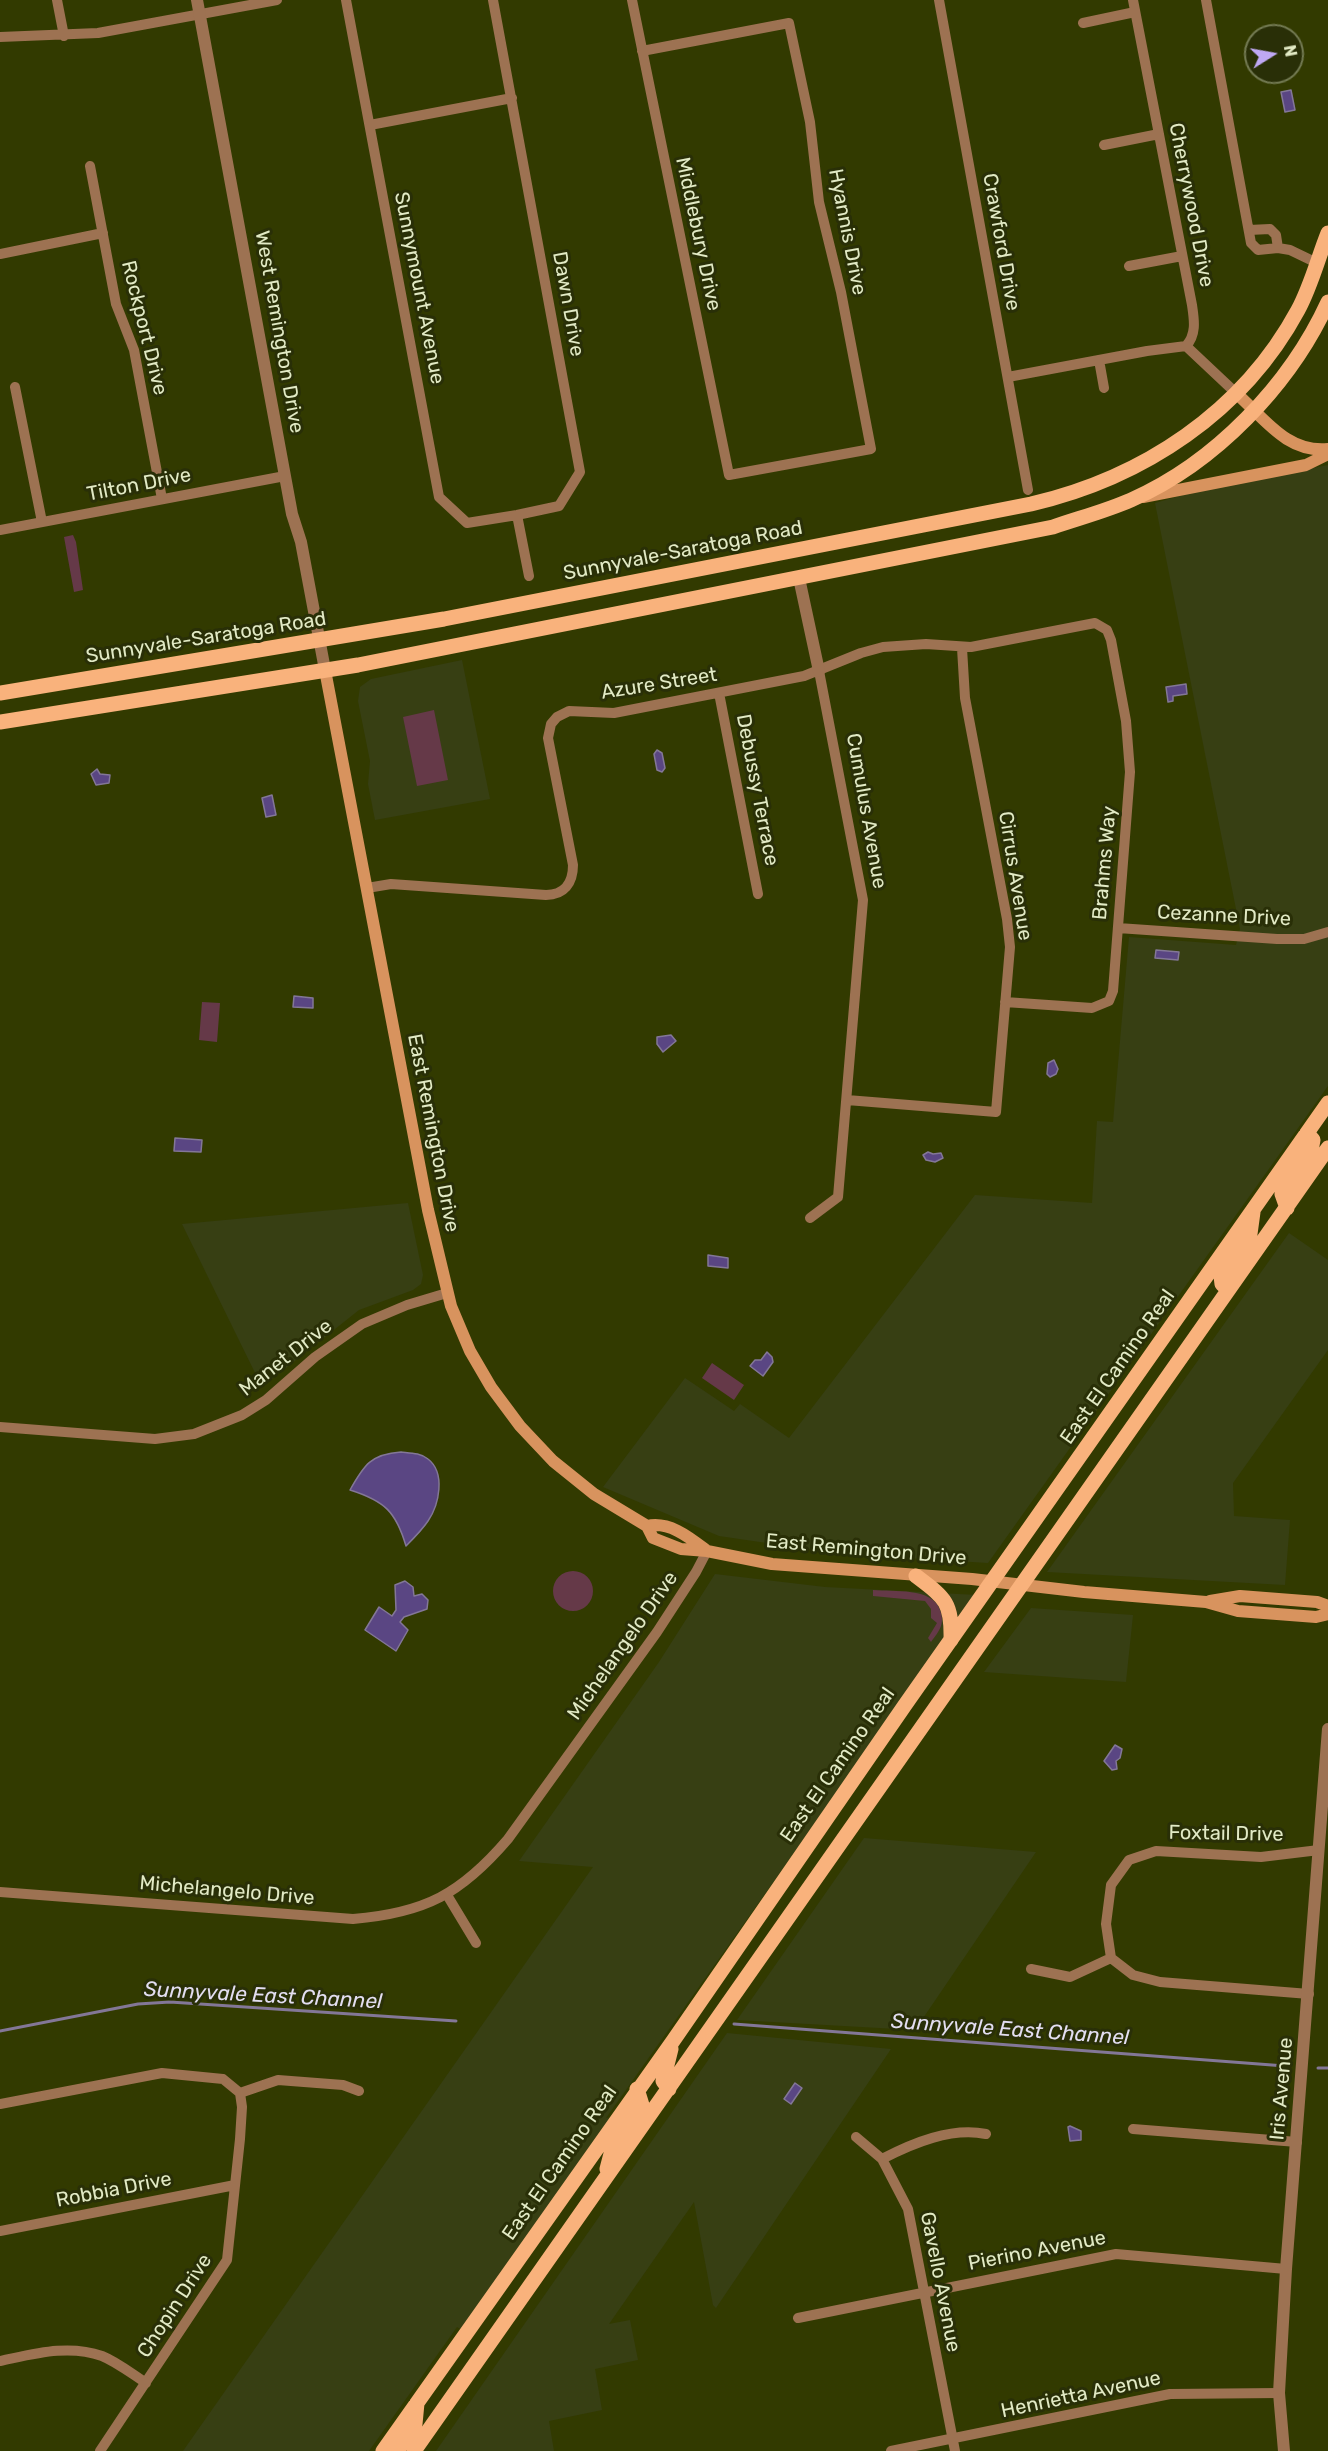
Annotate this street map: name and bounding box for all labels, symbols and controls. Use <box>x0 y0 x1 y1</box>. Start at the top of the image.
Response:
north arrow <box>1244 24 1304 84</box>
text: N <box>1280 43 1301 58</box>
street label: Cherrywood Drive <box>1163 121 1219 289</box>
street label: Middlebury Drive <box>670 155 726 313</box>
street label: Hyannis Drive <box>823 167 871 297</box>
street label: Crawford Drive <box>977 171 1025 313</box>
street label: Sunnymount Avenue <box>389 190 449 386</box>
street label: West Remington Drive <box>249 229 309 435</box>
street label: Dawn Drive <box>547 250 589 358</box>
street label: Rockport Drive <box>116 258 172 398</box>
street label: Tilton Drive <box>85 463 193 507</box>
street label: Sunnyvale-Saratoga Road <box>561 516 805 586</box>
street label: Sunnyvale-Saratoga Road <box>84 607 328 669</box>
street label: Azure Street <box>599 663 719 705</box>
street label: Debussy Terrace <box>731 712 783 868</box>
street label: Cumulus Avenue <box>841 731 891 891</box>
street label: Brahms Way <box>1088 805 1122 921</box>
street label: Cirrus Avenue <box>993 810 1037 942</box>
street label: Cezanne Drive <box>1156 901 1292 931</box>
street label: East Remington Drive <box>402 1032 464 1234</box>
street label: East El Camino Real <box>1056 1285 1180 1449</box>
street label: Manet Drive <box>235 1314 337 1402</box>
street label: East Remington Drive <box>765 1529 967 1571</box>
street label: Michelangelo Drive <box>563 1567 683 1725</box>
street label: East El Camino Real <box>776 1683 900 1847</box>
street label: Foxtail Drive <box>1168 1821 1284 1847</box>
street label: Michelangelo Drive <box>138 1871 316 1911</box>
water label: Sunnyvale East Channel <box>143 1977 383 2015</box>
water label: Sunnyvale East Channel <box>890 2009 1130 2051</box>
street label: Iris Avenue <box>1266 2037 1298 2141</box>
street label: East El Camino Real <box>498 2081 622 2245</box>
street label: Robbia Drive <box>54 2167 174 2213</box>
street label: Gavello Avenue <box>915 2210 965 2354</box>
street label: Pierino Avenue <box>966 2226 1108 2276</box>
street label: Chopin Drive <box>133 2250 217 2362</box>
street label: Henrietta Avenue <box>999 2366 1163 2424</box>

